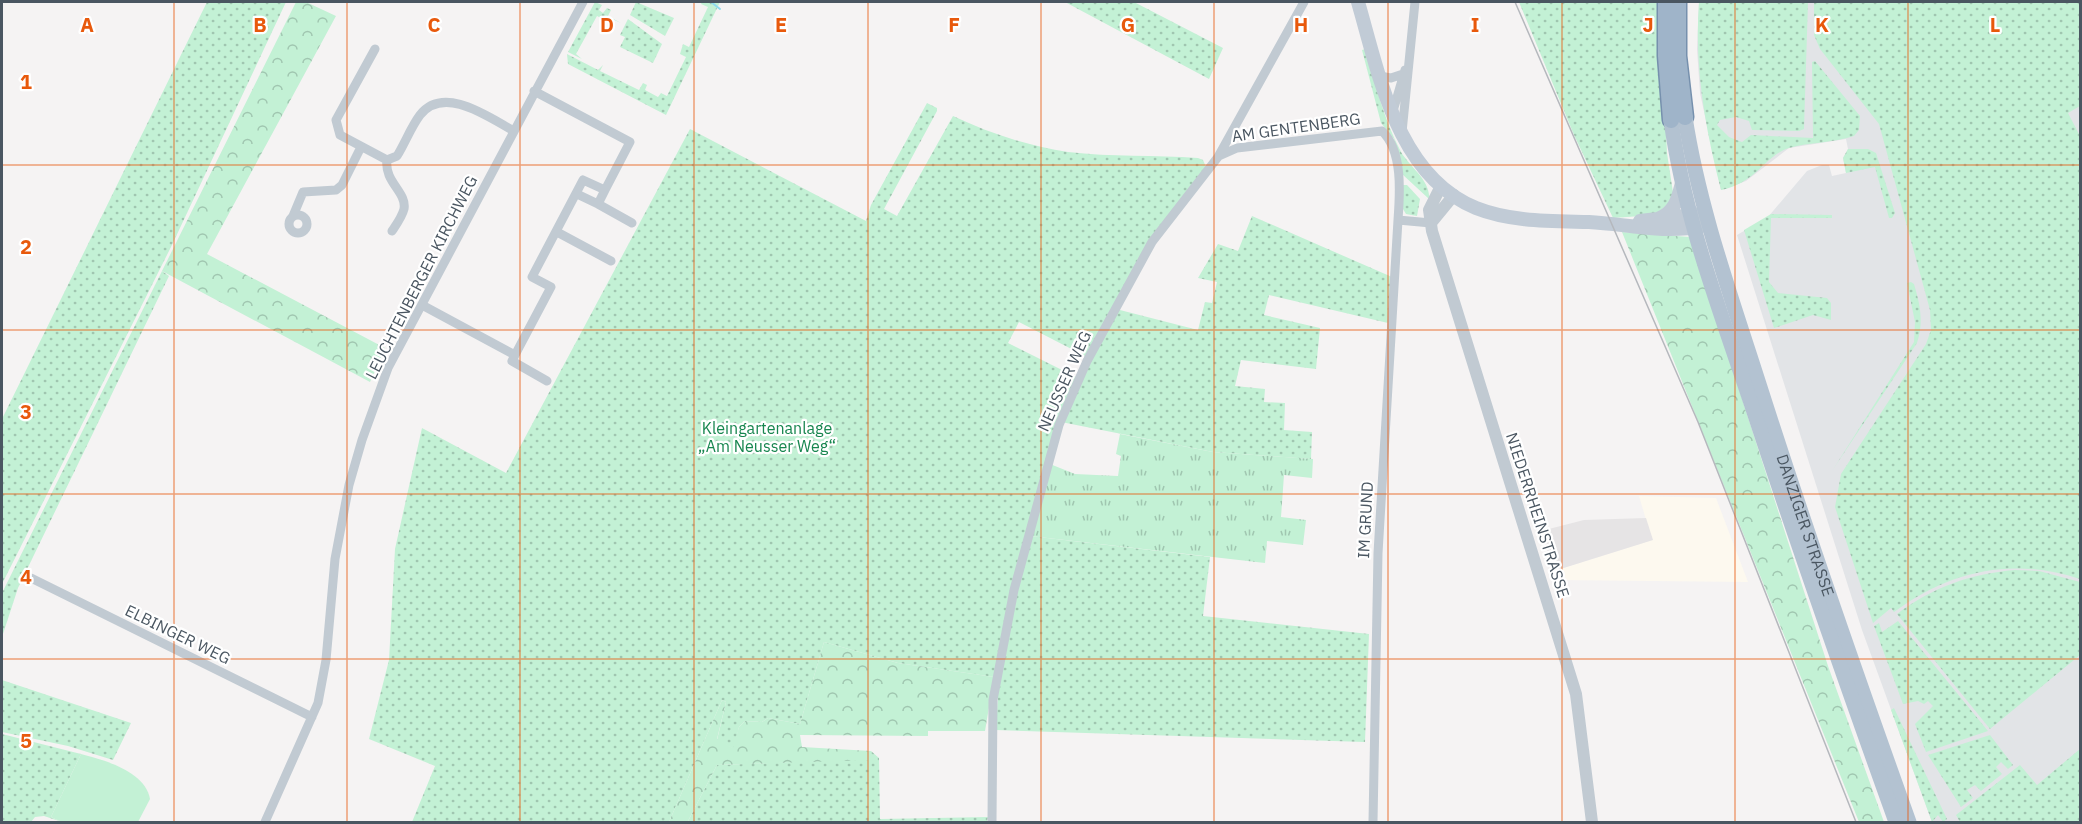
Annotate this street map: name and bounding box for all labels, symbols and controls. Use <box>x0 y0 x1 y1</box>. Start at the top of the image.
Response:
text: A <box>80 11 94 38</box>
text: B <box>253 11 267 38</box>
text: C <box>427 11 441 38</box>
text: D <box>600 11 614 38</box>
text: E <box>775 11 787 38</box>
text: F <box>948 11 960 38</box>
text: G <box>1121 11 1135 38</box>
text: H <box>1294 11 1308 38</box>
text: I <box>1471 11 1479 38</box>
text: J <box>1642 11 1654 38</box>
text: K <box>1815 11 1829 38</box>
text: L <box>1990 11 2000 38</box>
text: 1 <box>20 68 32 95</box>
street label: AM GENTENBERG <box>1230 108 1362 146</box>
street label: LEUCHTENBERGER KIRCHWEG <box>361 172 481 382</box>
text: 2 <box>20 233 32 260</box>
street label: NEUSSER WEG <box>1033 328 1095 434</box>
text: 3 <box>20 398 32 425</box>
park label: Kleingartenanlage „Am Neusser Weg“ <box>698 418 836 456</box>
street label: NIEDERRHEINSTRASSE <box>1502 430 1574 600</box>
street label: DANZIGER STRASSE <box>1772 451 1839 599</box>
street label: IM GRUND <box>1353 481 1377 559</box>
text: 4 <box>20 563 32 590</box>
street label: ELBINGER WEG <box>122 600 234 668</box>
text: 5 <box>20 727 32 754</box>

